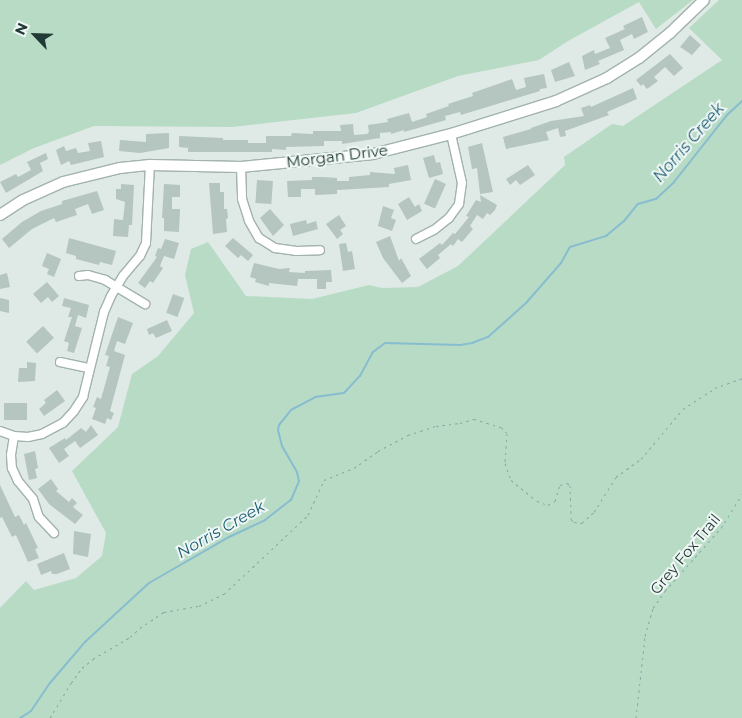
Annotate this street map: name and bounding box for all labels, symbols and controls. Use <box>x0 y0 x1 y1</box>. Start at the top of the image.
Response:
north arrow <box>10 10 60 60</box>
text: N <box>11 20 32 38</box>
water label: Norris Creek <box>649 100 729 186</box>
street label: Morgan Drive <box>285 141 389 171</box>
water label: Norris Creek <box>174 497 268 563</box>
street label: Grey Fox Trail <box>646 510 724 598</box>

